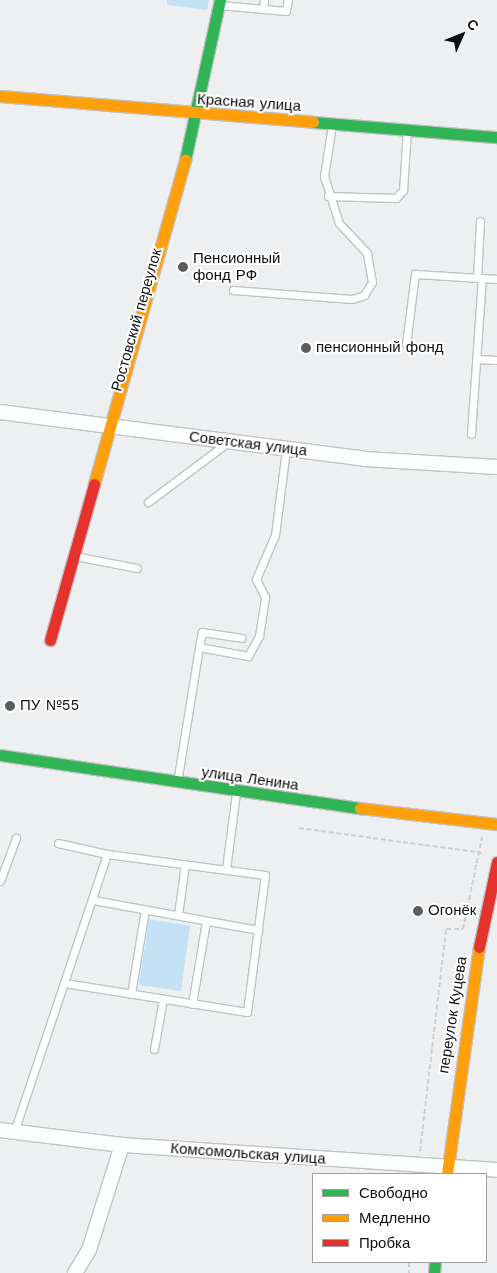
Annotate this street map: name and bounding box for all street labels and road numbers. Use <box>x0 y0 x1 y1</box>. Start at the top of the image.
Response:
street label: Красная улица <box>196 90 302 116</box>
street label: Ростовский переулок <box>108 246 166 394</box>
street label: Советская улица <box>188 428 308 460</box>
street label: улица Ленина <box>200 763 300 795</box>
street label: переулок Куцева <box>435 955 471 1075</box>
street label: Комсомольская улица <box>170 1140 326 1168</box>

